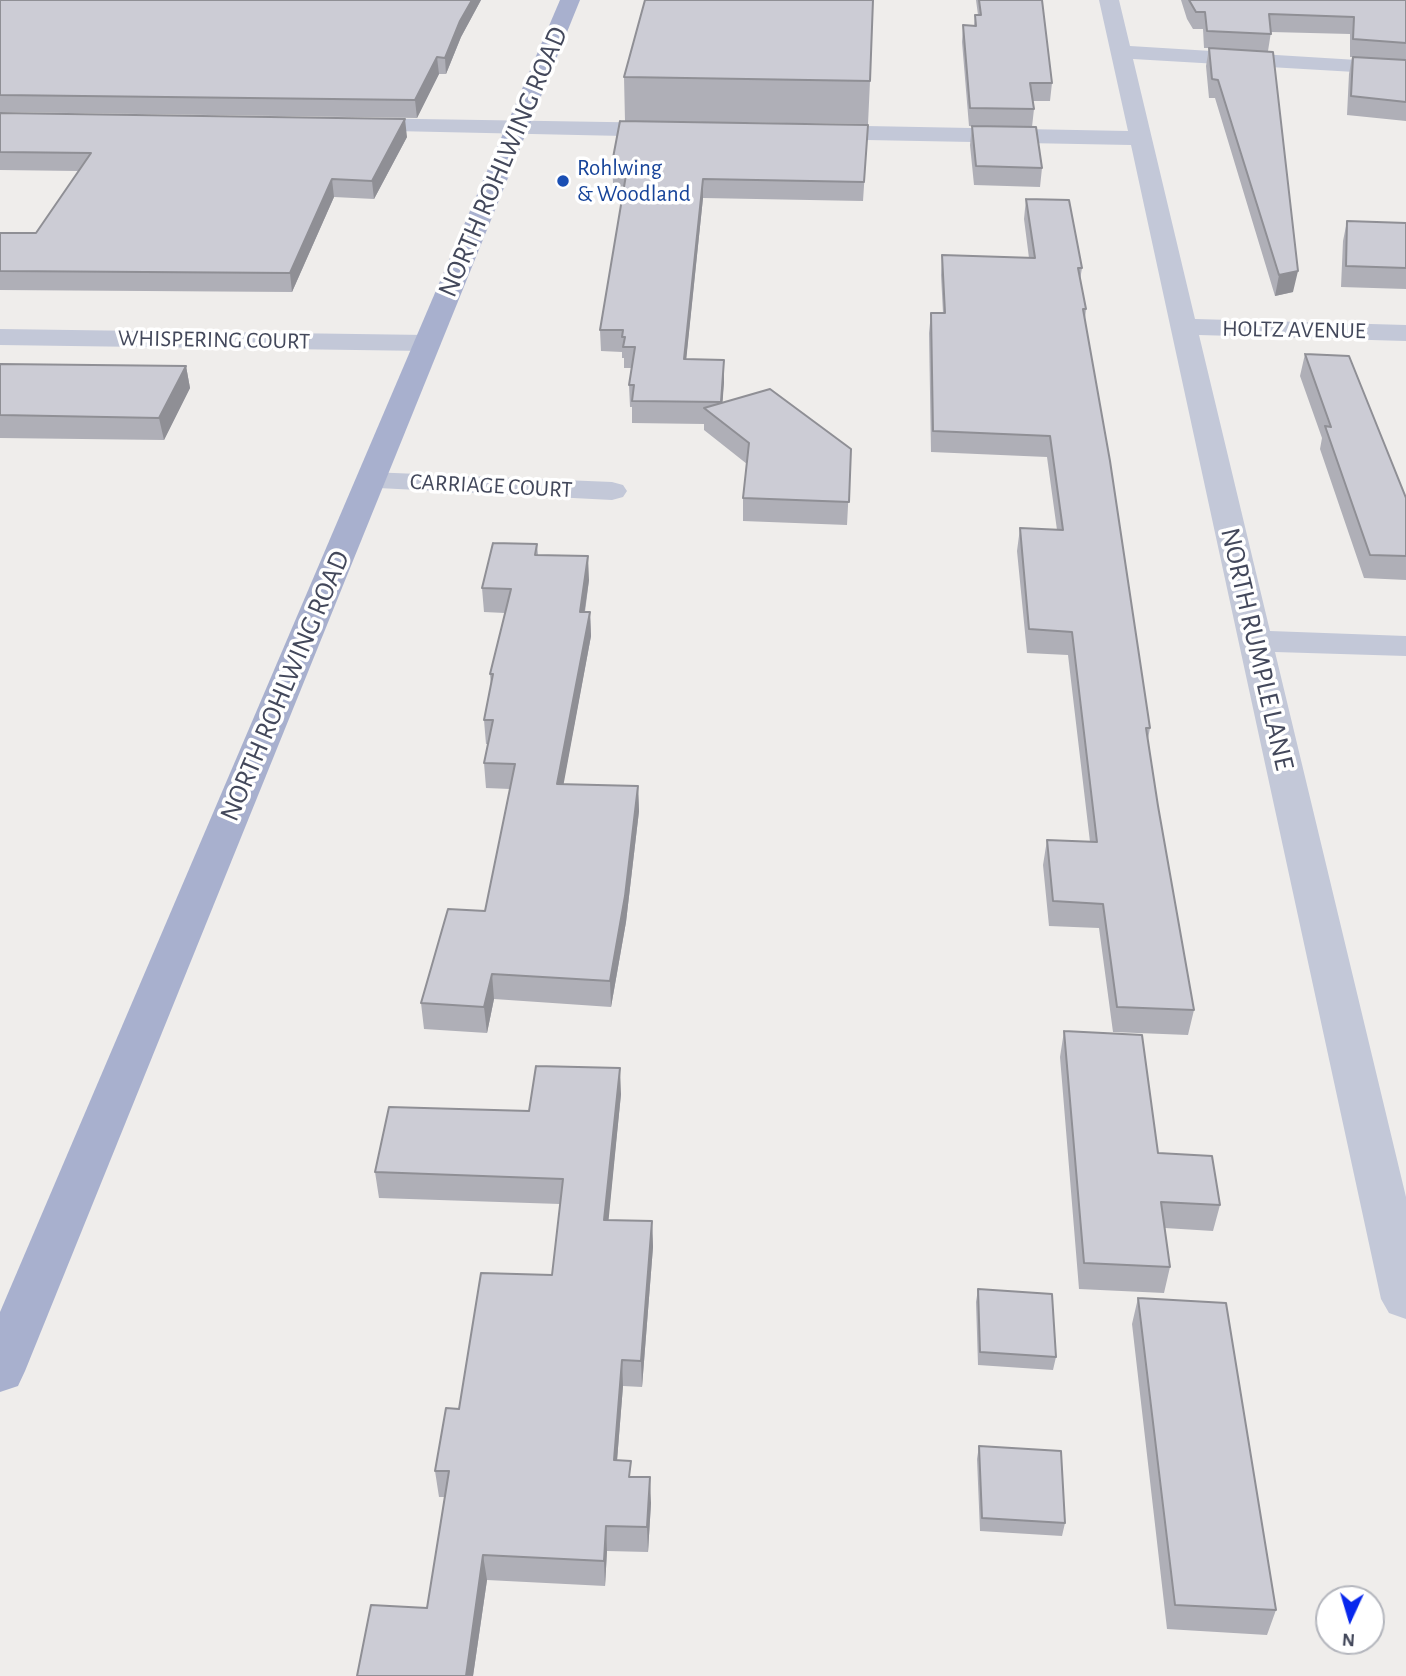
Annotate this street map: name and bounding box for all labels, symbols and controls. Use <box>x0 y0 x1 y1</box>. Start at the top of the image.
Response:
street label: NORTH ROHLWING ROAD <box>431 22 575 302</box>
place label: Rohlwing & Woodland <box>577 154 691 208</box>
marker: Rohlwing & Woodland <box>555 173 571 189</box>
street label: HOLTZ AVENUE <box>1222 315 1366 345</box>
street label: WHISPERING COURT <box>118 325 310 355</box>
street label: CARRIAGE COURT <box>409 468 573 504</box>
street label: NORTH RUMPLE LANE <box>1213 524 1301 774</box>
street label: NORTH ROHLWING ROAD <box>213 546 357 826</box>
north arrow <box>1315 1585 1385 1655</box>
text: N <box>1341 1630 1356 1649</box>

